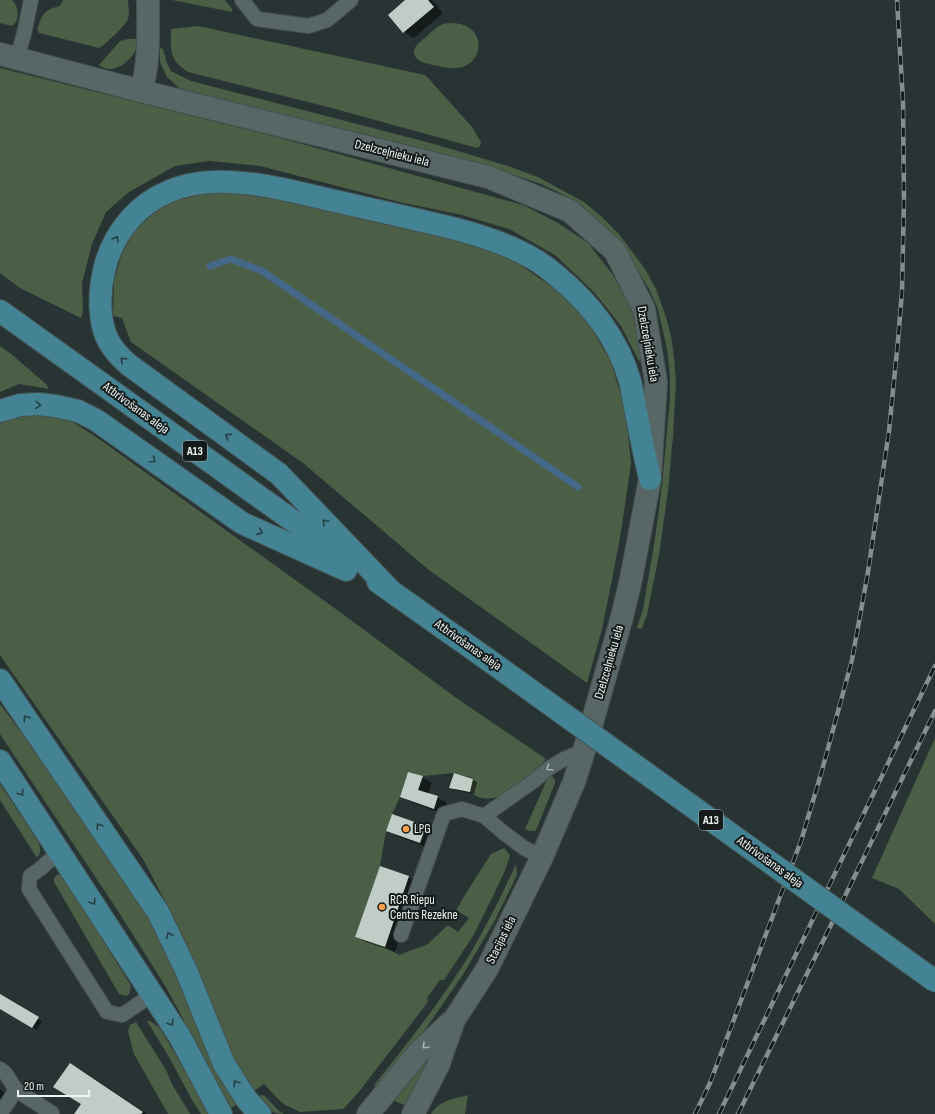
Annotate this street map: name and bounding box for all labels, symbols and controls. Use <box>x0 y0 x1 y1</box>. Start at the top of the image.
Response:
street label: Dzelzceļnieku iela <box>353 136 431 170</box>
one-way arrow <box>112 236 119 243</box>
street label: Dzelzceļnieku iela <box>633 305 663 383</box>
one-way arrow <box>120 357 128 364</box>
street label: Atbrīvošanas aleja <box>99 378 172 437</box>
one-way arrow <box>35 400 41 409</box>
one-way arrow <box>225 434 232 441</box>
road number: A13 <box>183 441 207 461</box>
one-way arrow <box>148 455 155 462</box>
one-way arrow <box>322 519 330 527</box>
one-way arrow <box>257 527 264 535</box>
street label: Atbrīvošanas aleja <box>431 615 505 674</box>
street label: Dzelzceļnieku iela <box>591 623 627 701</box>
one-way arrow <box>24 716 31 723</box>
one-way arrow <box>547 763 554 770</box>
one-way arrow <box>17 789 24 796</box>
road number: A13 <box>699 810 723 830</box>
place label: LPG <box>414 821 431 837</box>
one-way arrow <box>96 823 104 830</box>
marker: LPG <box>401 824 411 834</box>
street label: Atbrīvošanas aleja <box>733 832 806 891</box>
place label: RCR Riepu Centrs Rezekne <box>390 892 458 923</box>
one-way arrow <box>88 898 96 905</box>
marker: RCR Riepu Centrs Rezekne <box>377 902 387 912</box>
street label: Stacijas iela <box>483 913 519 967</box>
one-way arrow <box>167 932 174 939</box>
one-way arrow <box>167 1019 174 1026</box>
one-way arrow <box>422 1042 430 1049</box>
scale bar <box>18 1072 89 1098</box>
text: 20 m <box>24 1079 44 1094</box>
one-way arrow <box>234 1081 241 1088</box>

